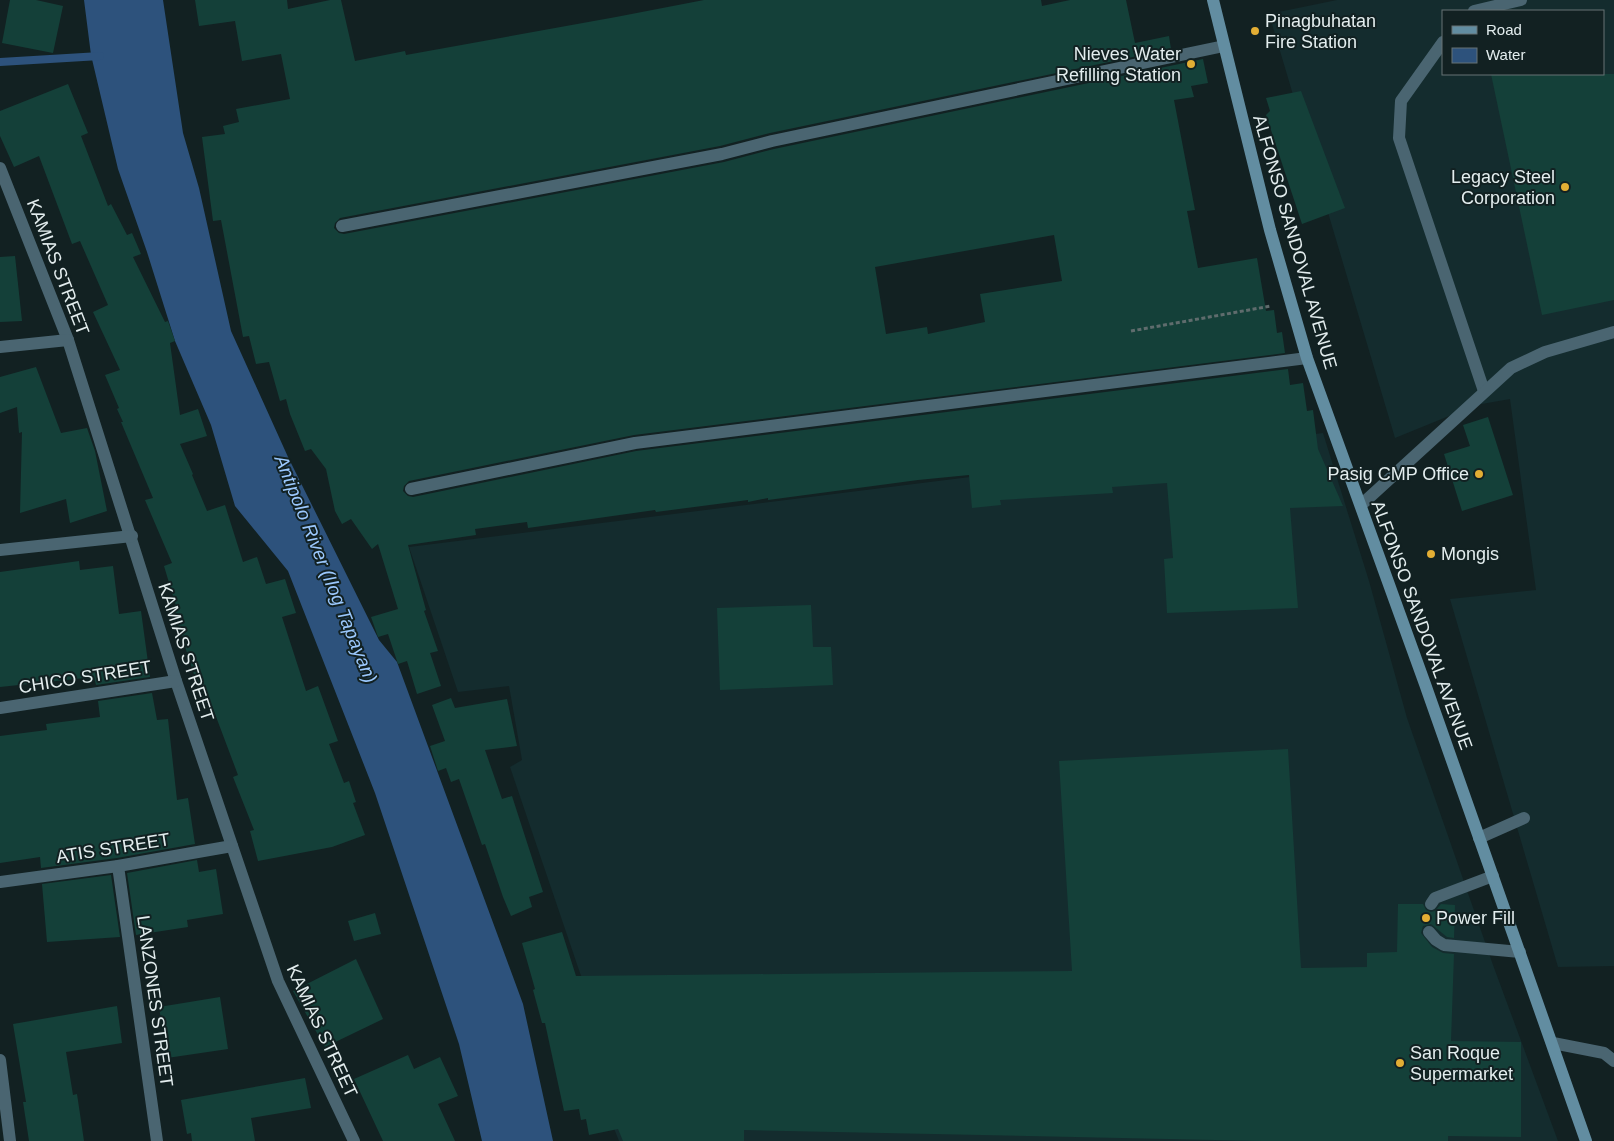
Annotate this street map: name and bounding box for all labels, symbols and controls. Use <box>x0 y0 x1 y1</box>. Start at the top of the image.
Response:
legend <box>1442 10 1604 75</box>
place label: Pinagbuhatan Fire Station <box>1265 11 1376 52</box>
text: Road <box>1486 21 1522 38</box>
marker: Pinagbuhatan Fire Station <box>1249 25 1261 37</box>
place label: Nieves Water Refilling Station <box>1056 44 1181 85</box>
text: Water <box>1486 46 1525 63</box>
marker: Nieves Water Refilling Station <box>1185 58 1197 70</box>
street label: ALFONSO SANDOVAL AVENUE <box>1249 112 1341 372</box>
place label: Legacy Steel Corporation <box>1451 167 1555 208</box>
marker: Legacy Steel Corporation <box>1559 181 1571 193</box>
street label: KAMIAS STREET <box>23 196 93 338</box>
water label: Antipolo River (Ilog Tapayan) <box>270 451 381 686</box>
place label: Pasig CMP Office <box>1328 464 1469 484</box>
marker: Pasig CMP Office <box>1473 468 1485 480</box>
street label: ALFONSO SANDOVAL AVENUE <box>1367 498 1477 752</box>
place label: Mongis <box>1441 544 1499 564</box>
marker: Mongis <box>1425 548 1437 560</box>
street label: KAMIAS STREET <box>154 580 218 724</box>
street label: CHICO STREET <box>17 657 153 697</box>
street label: ATIS STREET <box>55 829 171 867</box>
place label: Power Fill <box>1436 908 1515 928</box>
marker: Power Fill <box>1420 912 1432 924</box>
street label: LANZONES STREET <box>133 914 177 1088</box>
street label: KAMIAS STREET <box>283 962 361 1100</box>
place label: San Roque Supermarket <box>1410 1043 1513 1084</box>
marker: San Roque Supermarket <box>1394 1057 1406 1069</box>

